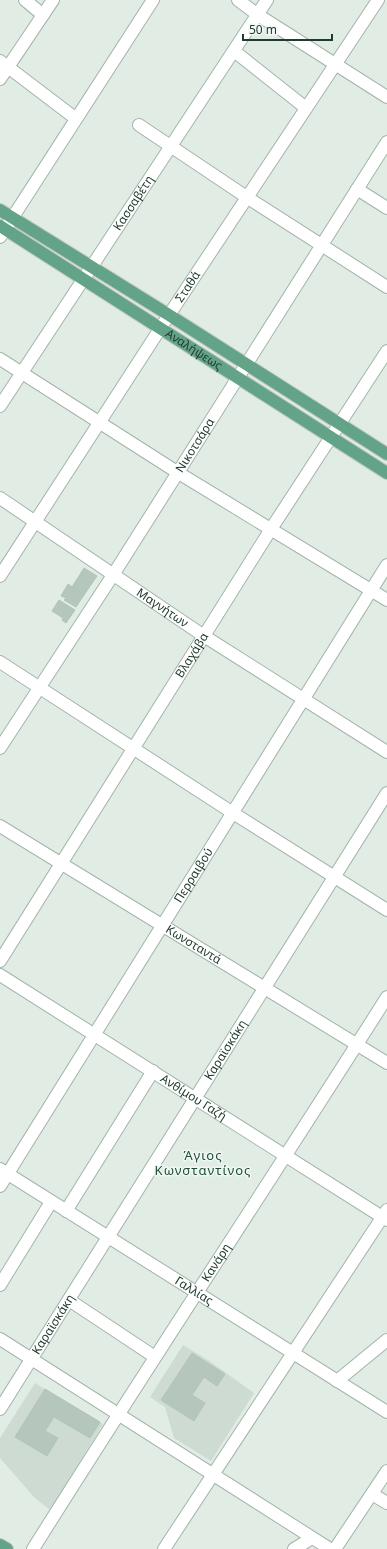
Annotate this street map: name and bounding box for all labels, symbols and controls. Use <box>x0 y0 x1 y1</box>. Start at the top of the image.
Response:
scale bar <box>243 16 332 42</box>
text: 50 m <box>249 21 277 38</box>
street label: Κασσαβέτη <box>109 172 157 234</box>
street label: Σταθά <box>171 267 204 305</box>
street label: Αναλήψεως <box>162 325 226 374</box>
street label: Νικοτσάρα <box>171 414 219 476</box>
street label: Μαγνήτων <box>133 584 192 631</box>
street label: Βλαχάβα <box>171 629 212 681</box>
street label: Περραιβού <box>170 844 217 906</box>
street label: Κωνσταντά <box>163 921 225 968</box>
street label: Καραϊσκάκη <box>200 1016 251 1083</box>
street label: Ανθίμου Γαζή <box>157 1070 230 1124</box>
district label: Άγιος Κωνσταντίνος <box>155 1146 251 1179</box>
street label: Κανάρη <box>197 1240 235 1285</box>
street label: Γαλλίας <box>172 1272 217 1309</box>
street label: Καραϊσκάκη <box>27 1291 78 1358</box>

